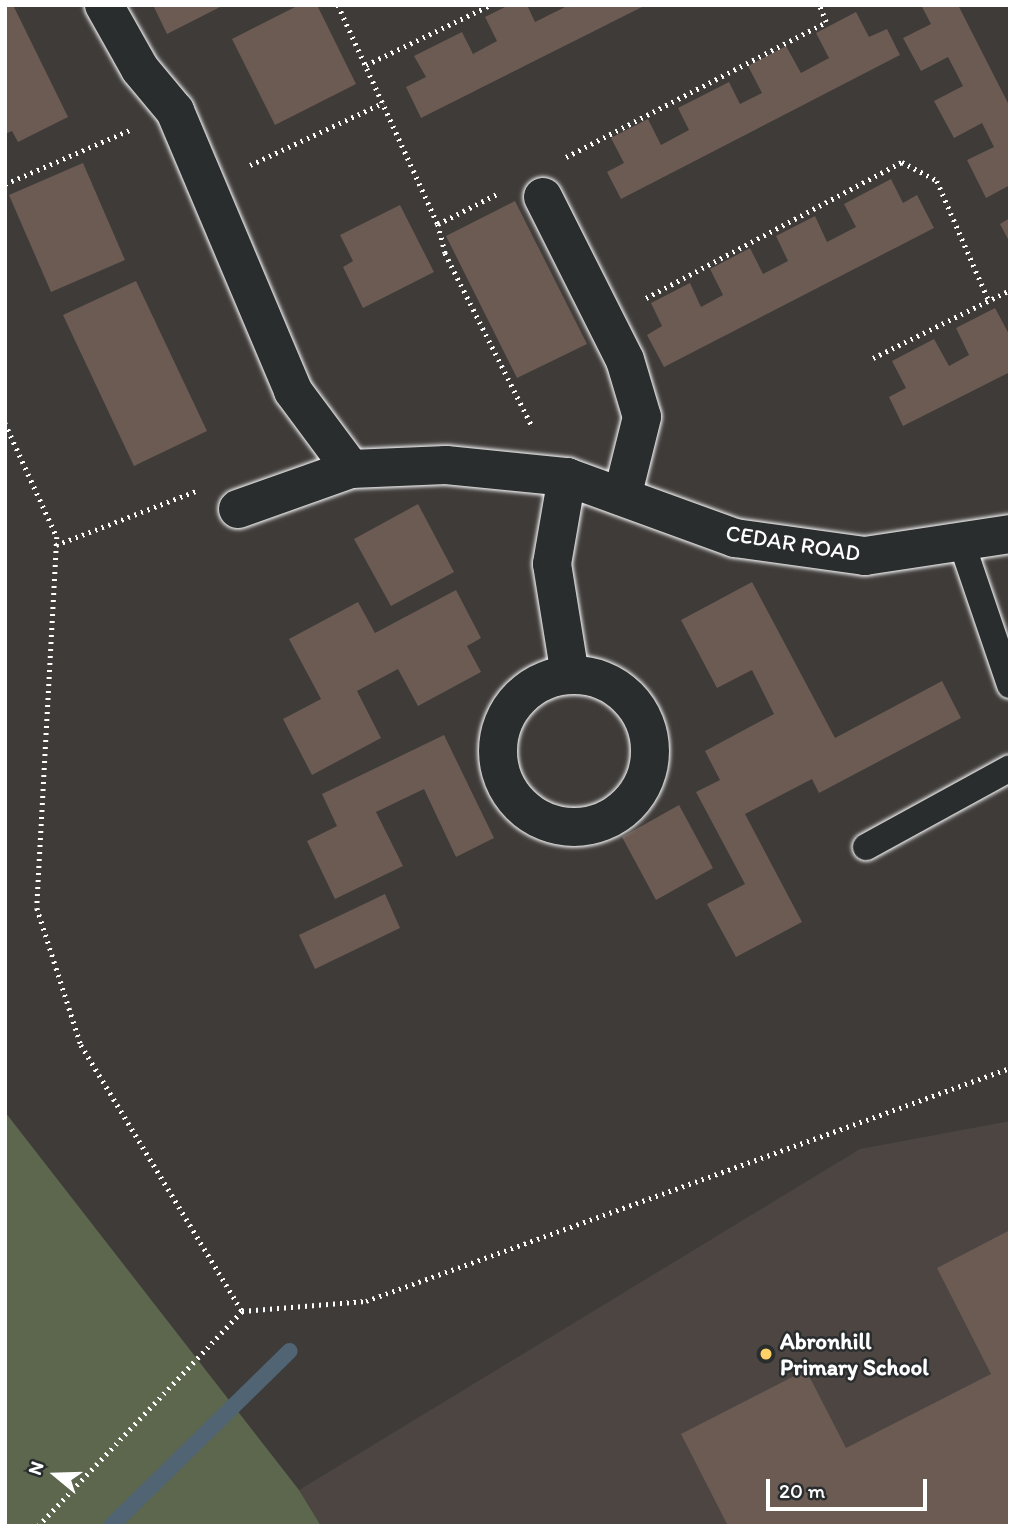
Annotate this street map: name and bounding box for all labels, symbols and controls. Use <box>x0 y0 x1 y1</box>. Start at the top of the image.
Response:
street label: CEDAR ROAD <box>724 519 862 567</box>
place label: Abronhill Primary School <box>780 1327 929 1381</box>
marker: Abronhill Primary School <box>758 1346 774 1362</box>
north arrow <box>21 1440 91 1510</box>
text: N <box>23 1458 49 1478</box>
scale bar <box>770 1464 931 1508</box>
text: 20 m <box>779 1478 825 1503</box>

